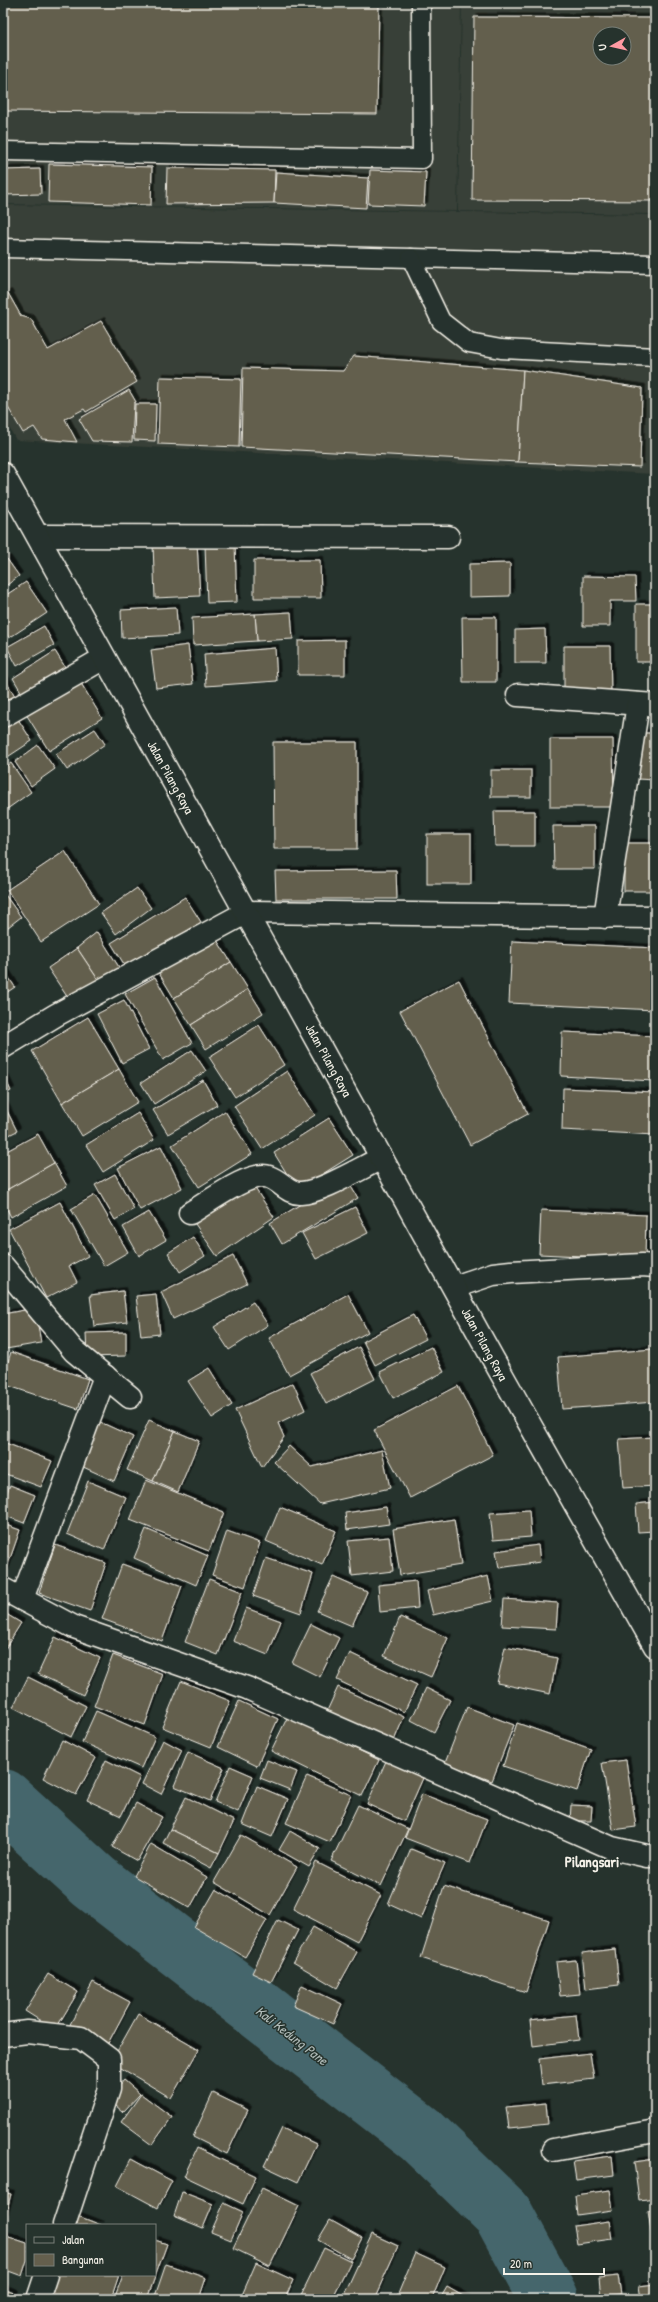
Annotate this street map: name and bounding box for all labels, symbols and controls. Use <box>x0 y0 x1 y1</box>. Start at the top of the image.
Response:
north arrow <box>592 26 632 66</box>
text: U <box>595 43 609 51</box>
street label: Jalan Pilang Raya <box>143 737 199 817</box>
street label: Jalan Pilang Raya <box>301 1020 357 1100</box>
street label: Jalan Pilang Raya <box>457 1304 513 1384</box>
district label: Pilangsari <box>565 1851 619 1873</box>
water label: Kali Kedung Pane <box>251 2001 333 2071</box>
legend <box>26 2224 156 2276</box>
text: Jalan <box>62 2231 84 2248</box>
scale bar <box>504 2250 604 2276</box>
text: Bangunan <box>62 2251 104 2268</box>
text: 20 m <box>510 2255 532 2272</box>

